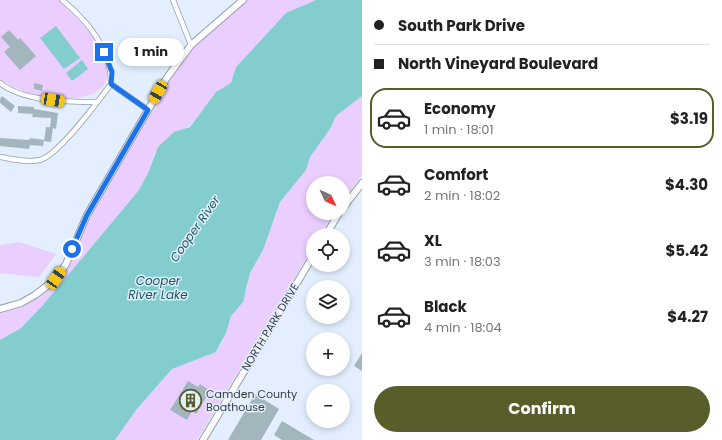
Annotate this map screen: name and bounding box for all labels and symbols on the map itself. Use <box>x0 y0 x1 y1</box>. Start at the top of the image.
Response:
callout: 1 min <box>118 38 184 66</box>
route end <box>95 43 113 61</box>
car <box>147 79 169 105</box>
car <box>40 92 66 108</box>
north arrow <box>306 176 350 220</box>
water label: Cooper River <box>166 192 224 265</box>
route start <box>63 240 81 258</box>
car <box>44 265 68 291</box>
water label: Cooper River Lake <box>128 272 188 303</box>
street label: NORTH PARK DRIVE <box>237 280 303 374</box>
place label: Camden County Boathouse <box>206 386 298 415</box>
building icon: Camden County Boathouse <box>177 387 203 413</box>

